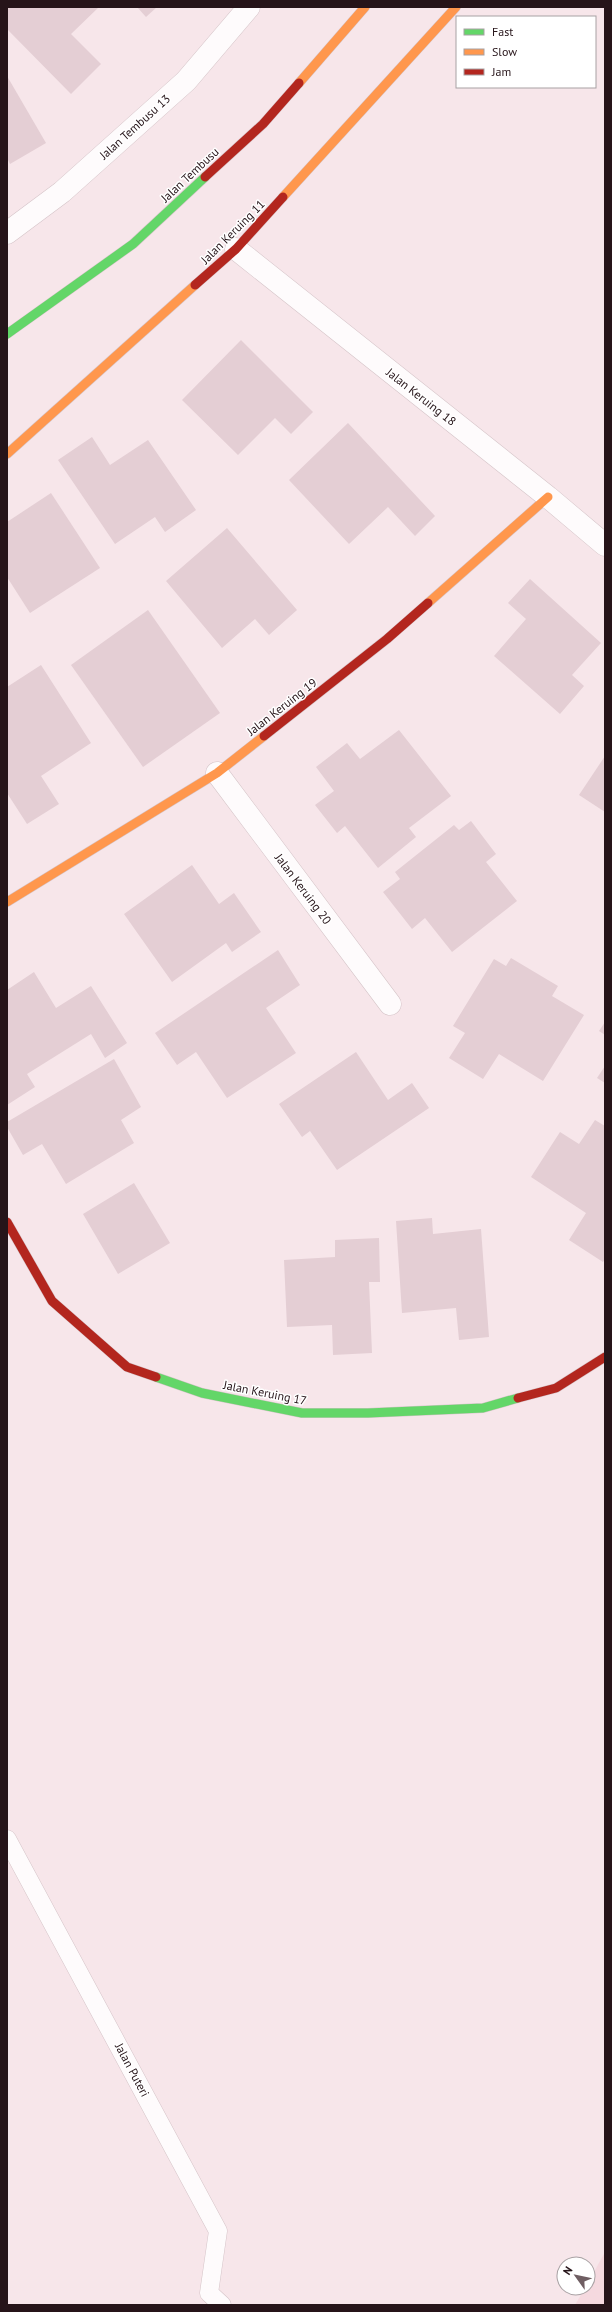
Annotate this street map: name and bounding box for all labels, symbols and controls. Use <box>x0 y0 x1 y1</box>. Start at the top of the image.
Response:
legend <box>456 16 596 88</box>
text: Fast <box>492 24 513 39</box>
text: Slow <box>492 44 517 59</box>
text: Jam <box>491 64 511 79</box>
street label: Jalan Tembusu 13 <box>95 91 173 163</box>
street label: Jalan Tembusu <box>157 144 222 206</box>
street label: Jalan Keruing 11 <box>197 196 268 268</box>
street label: Jalan Keruing 18 <box>383 364 459 429</box>
street label: Jalan Keruing 19 <box>243 675 320 739</box>
street label: Jalan Keruing 20 <box>271 850 335 927</box>
street label: Jalan Keruing 17 <box>221 1377 308 1408</box>
street label: Jalan Puteri <box>112 2039 153 2099</box>
north arrow <box>556 2256 596 2296</box>
text: N <box>560 2264 575 2277</box>

